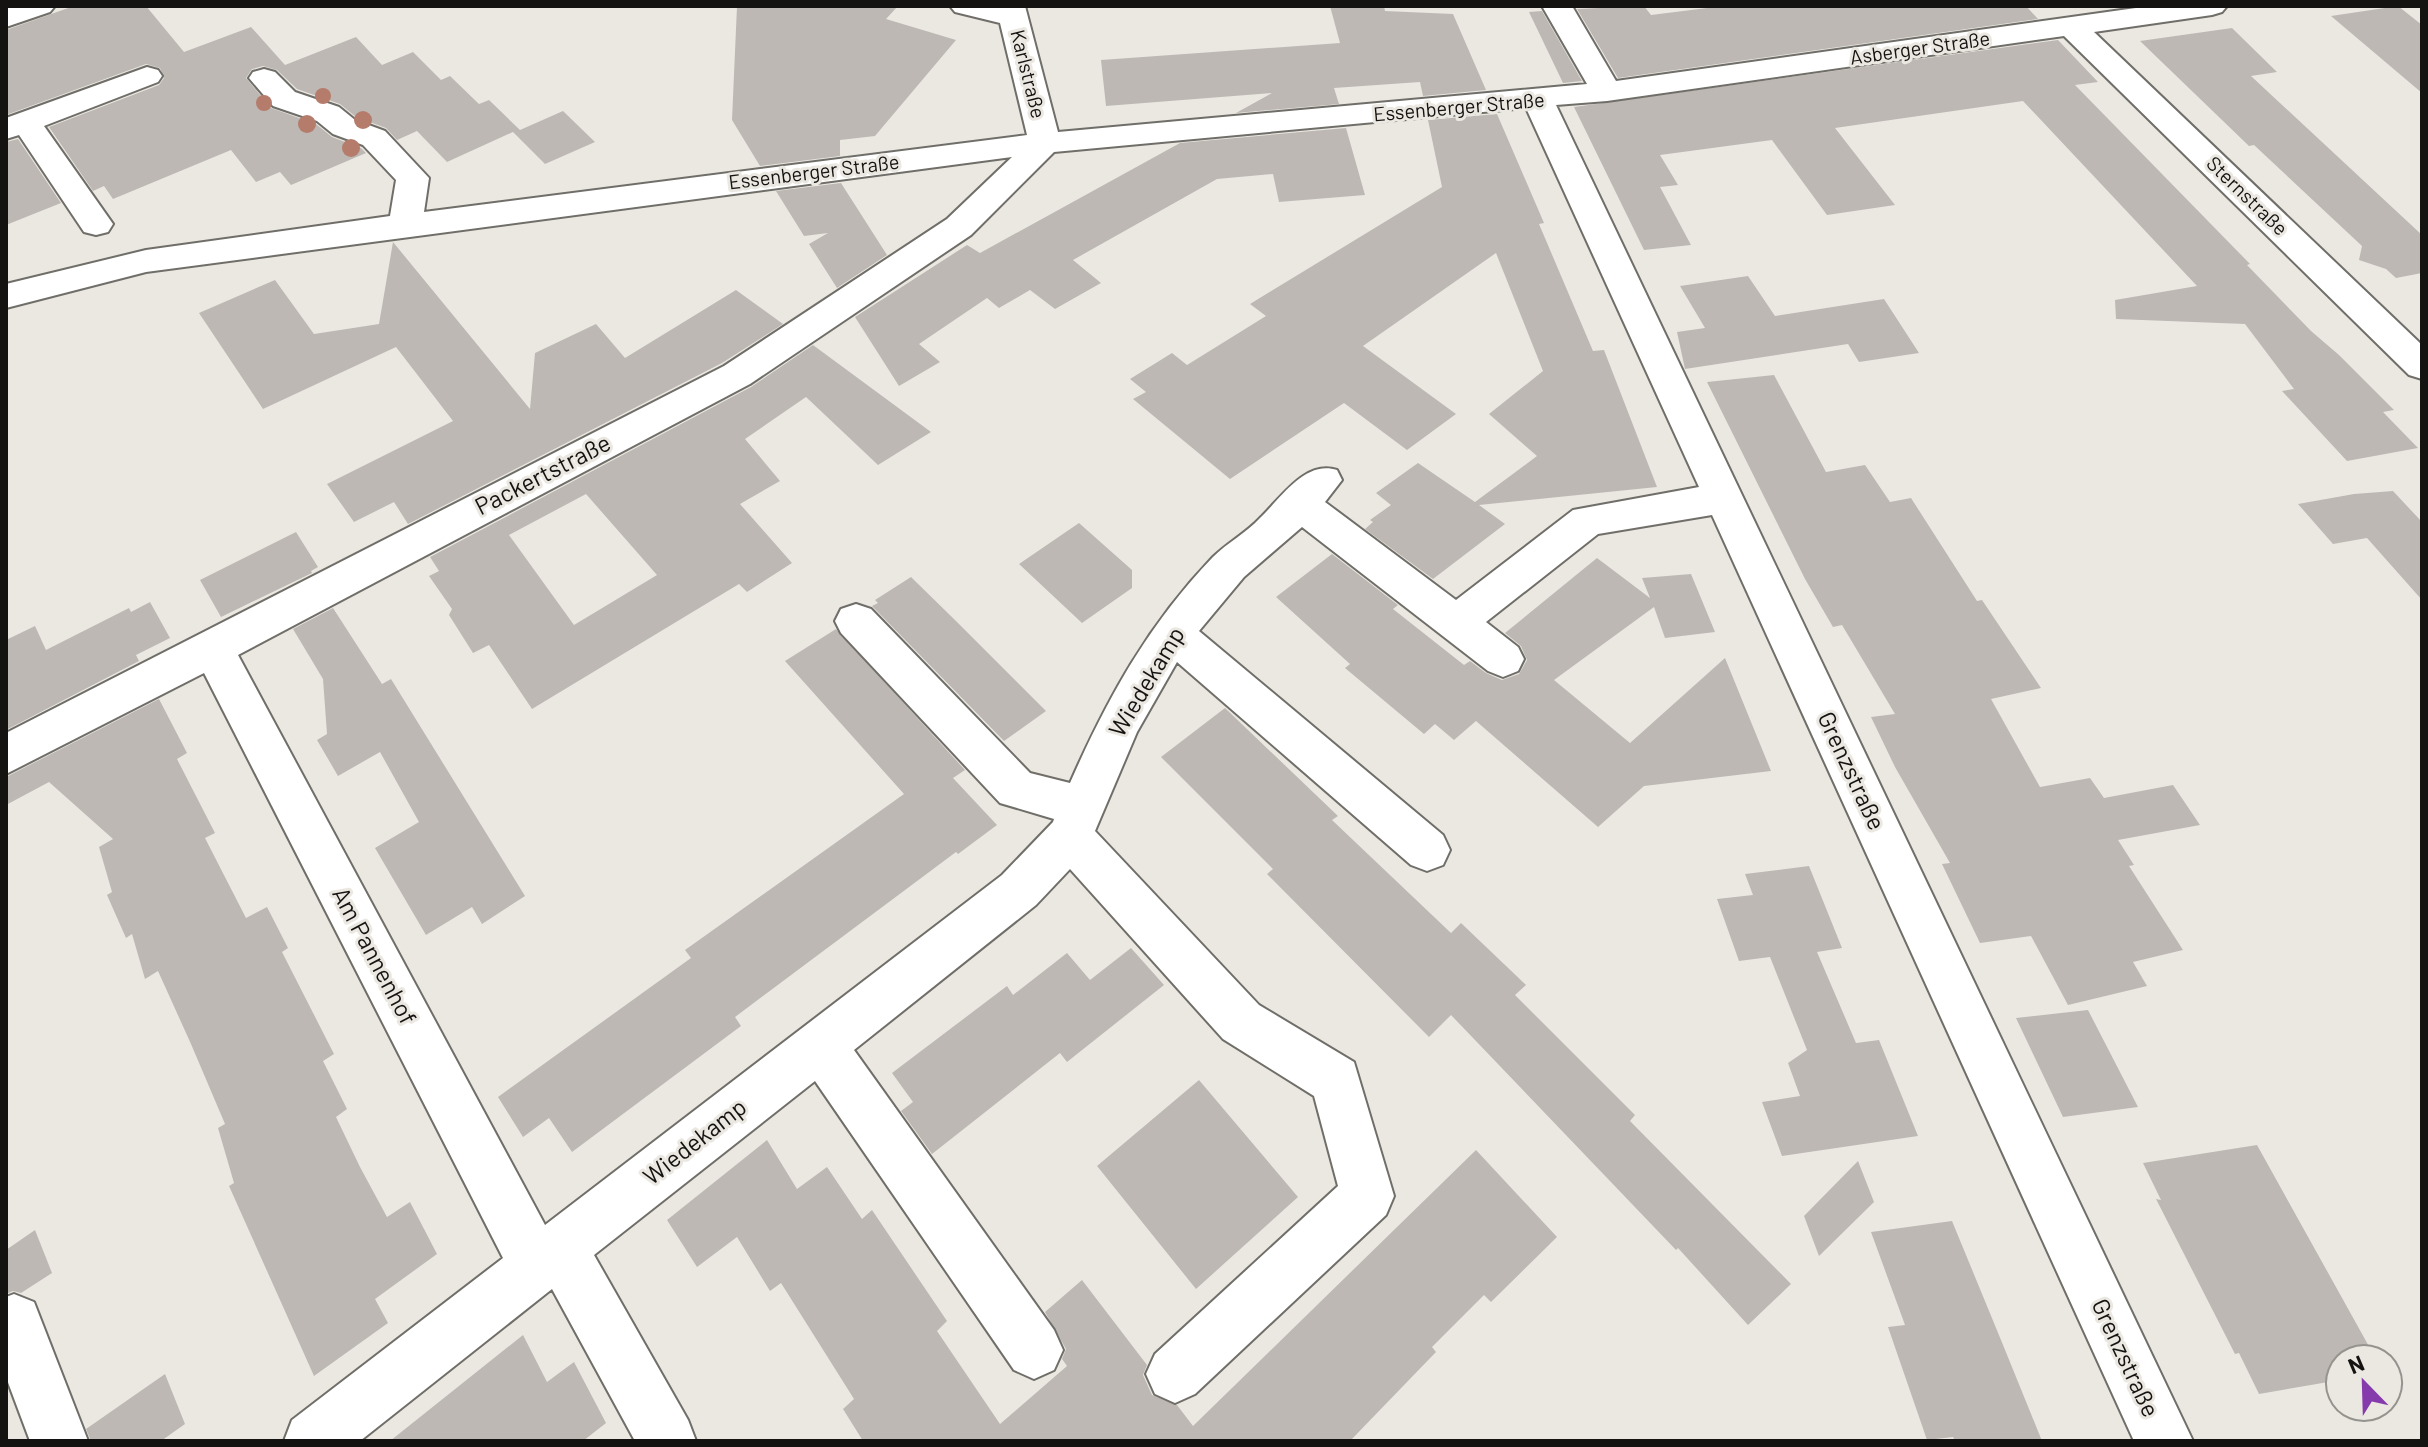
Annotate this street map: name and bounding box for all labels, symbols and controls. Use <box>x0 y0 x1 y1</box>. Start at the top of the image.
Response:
street label: Asberger Straße <box>1848 25 1991 69</box>
street label: Karlstraße <box>1006 27 1052 121</box>
street label: Essenberger Straße <box>1372 87 1546 125</box>
street label: Essenberger Straße <box>727 149 901 193</box>
street label: Sternstraße <box>2202 151 2293 240</box>
street label: Packertstraße <box>470 427 615 520</box>
street label: Wiedekamp <box>1102 621 1190 741</box>
street label: Grenzstraße <box>1812 707 1892 834</box>
street label: Am Pannenhof <box>327 882 424 1029</box>
street label: Wiedekamp <box>637 1092 751 1190</box>
street label: Grenzstraße <box>2086 1294 2166 1421</box>
north arrow <box>2324 1343 2404 1423</box>
text: N <box>2344 1349 2368 1378</box>

